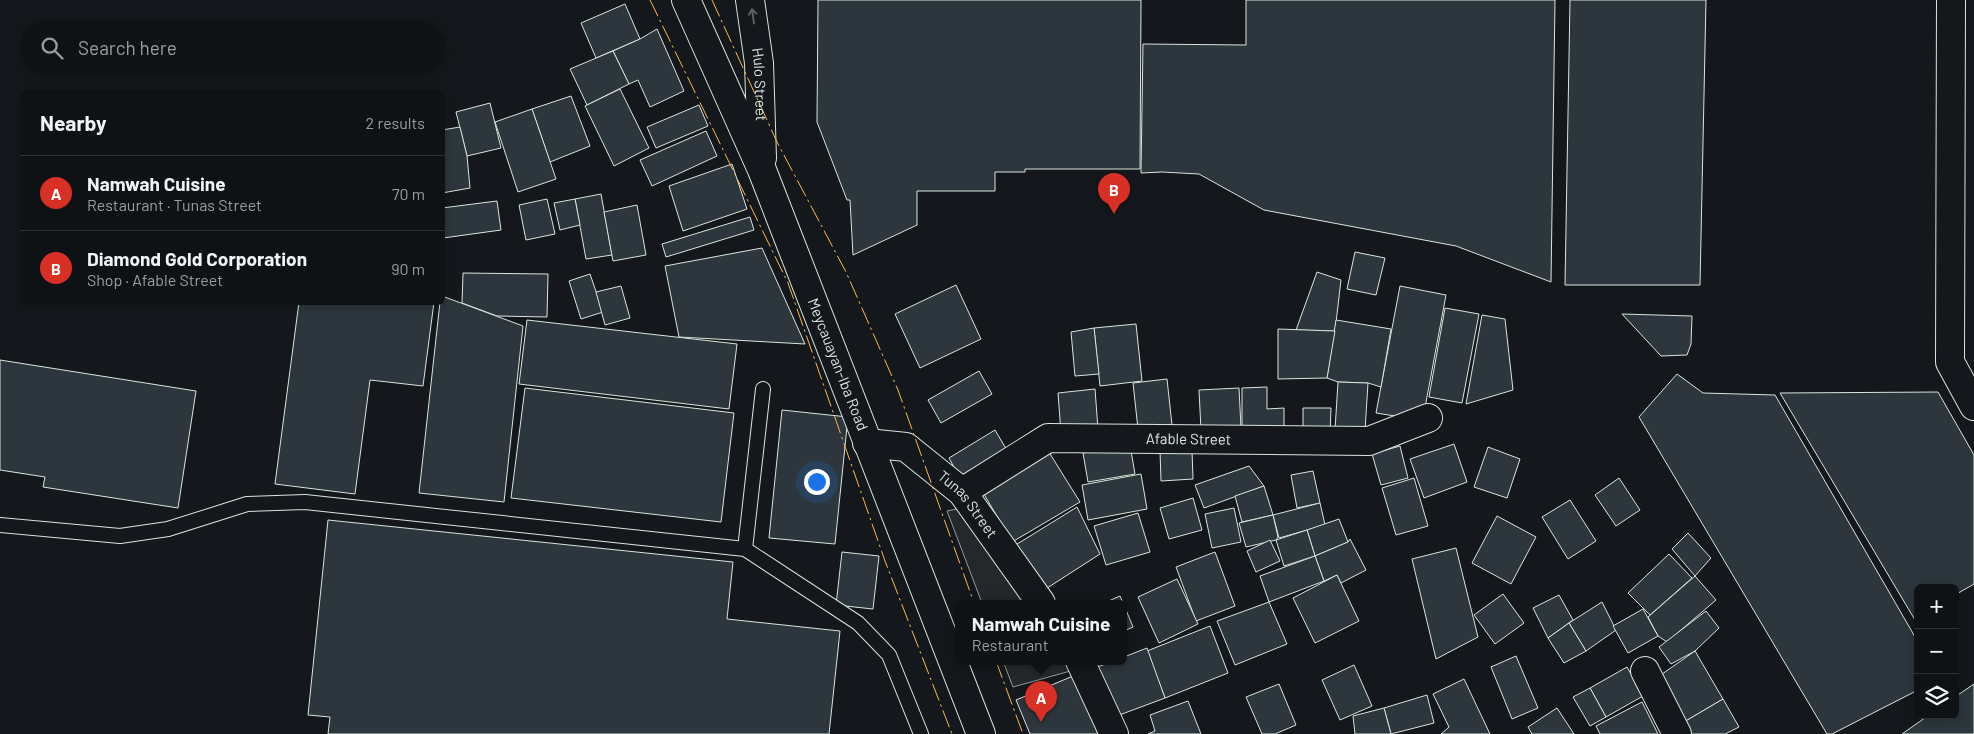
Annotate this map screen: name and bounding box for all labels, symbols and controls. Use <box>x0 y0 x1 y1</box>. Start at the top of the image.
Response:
one-way arrow <box>748 9 758 25</box>
search box <box>20 20 445 75</box>
icon: search <box>38 34 66 62</box>
text: Search here <box>78 36 177 59</box>
street label: Hulo Street <box>749 46 771 121</box>
text: Nearby <box>40 110 106 135</box>
text: 2 results <box>366 113 425 132</box>
text: Namwah Cuisine <box>87 172 226 195</box>
pin: B <box>1098 173 1130 214</box>
text: A <box>51 184 61 203</box>
text: 70 m <box>392 184 425 203</box>
text: Restaurant · Tunas Street <box>87 195 262 214</box>
text: Diamond Gold Corporation <box>87 247 307 270</box>
text: B <box>51 259 61 278</box>
text: 90 m <box>391 259 425 278</box>
text: Shop · Afable Street <box>87 270 223 289</box>
street label: Meycauayan-Iba Road <box>805 295 872 433</box>
street label: Afable Street <box>1146 429 1231 448</box>
street label: Tunas Street <box>935 466 1002 541</box>
your location <box>804 469 830 495</box>
map controls <box>1914 584 1959 719</box>
button: + <box>1914 584 1959 629</box>
popup <box>955 600 1127 665</box>
text: Namwah Cuisine <box>972 612 1110 635</box>
button: − <box>1914 629 1959 674</box>
text: Restaurant <box>972 635 1049 654</box>
button: layers <box>1914 674 1959 719</box>
pin: A <box>1025 681 1057 722</box>

